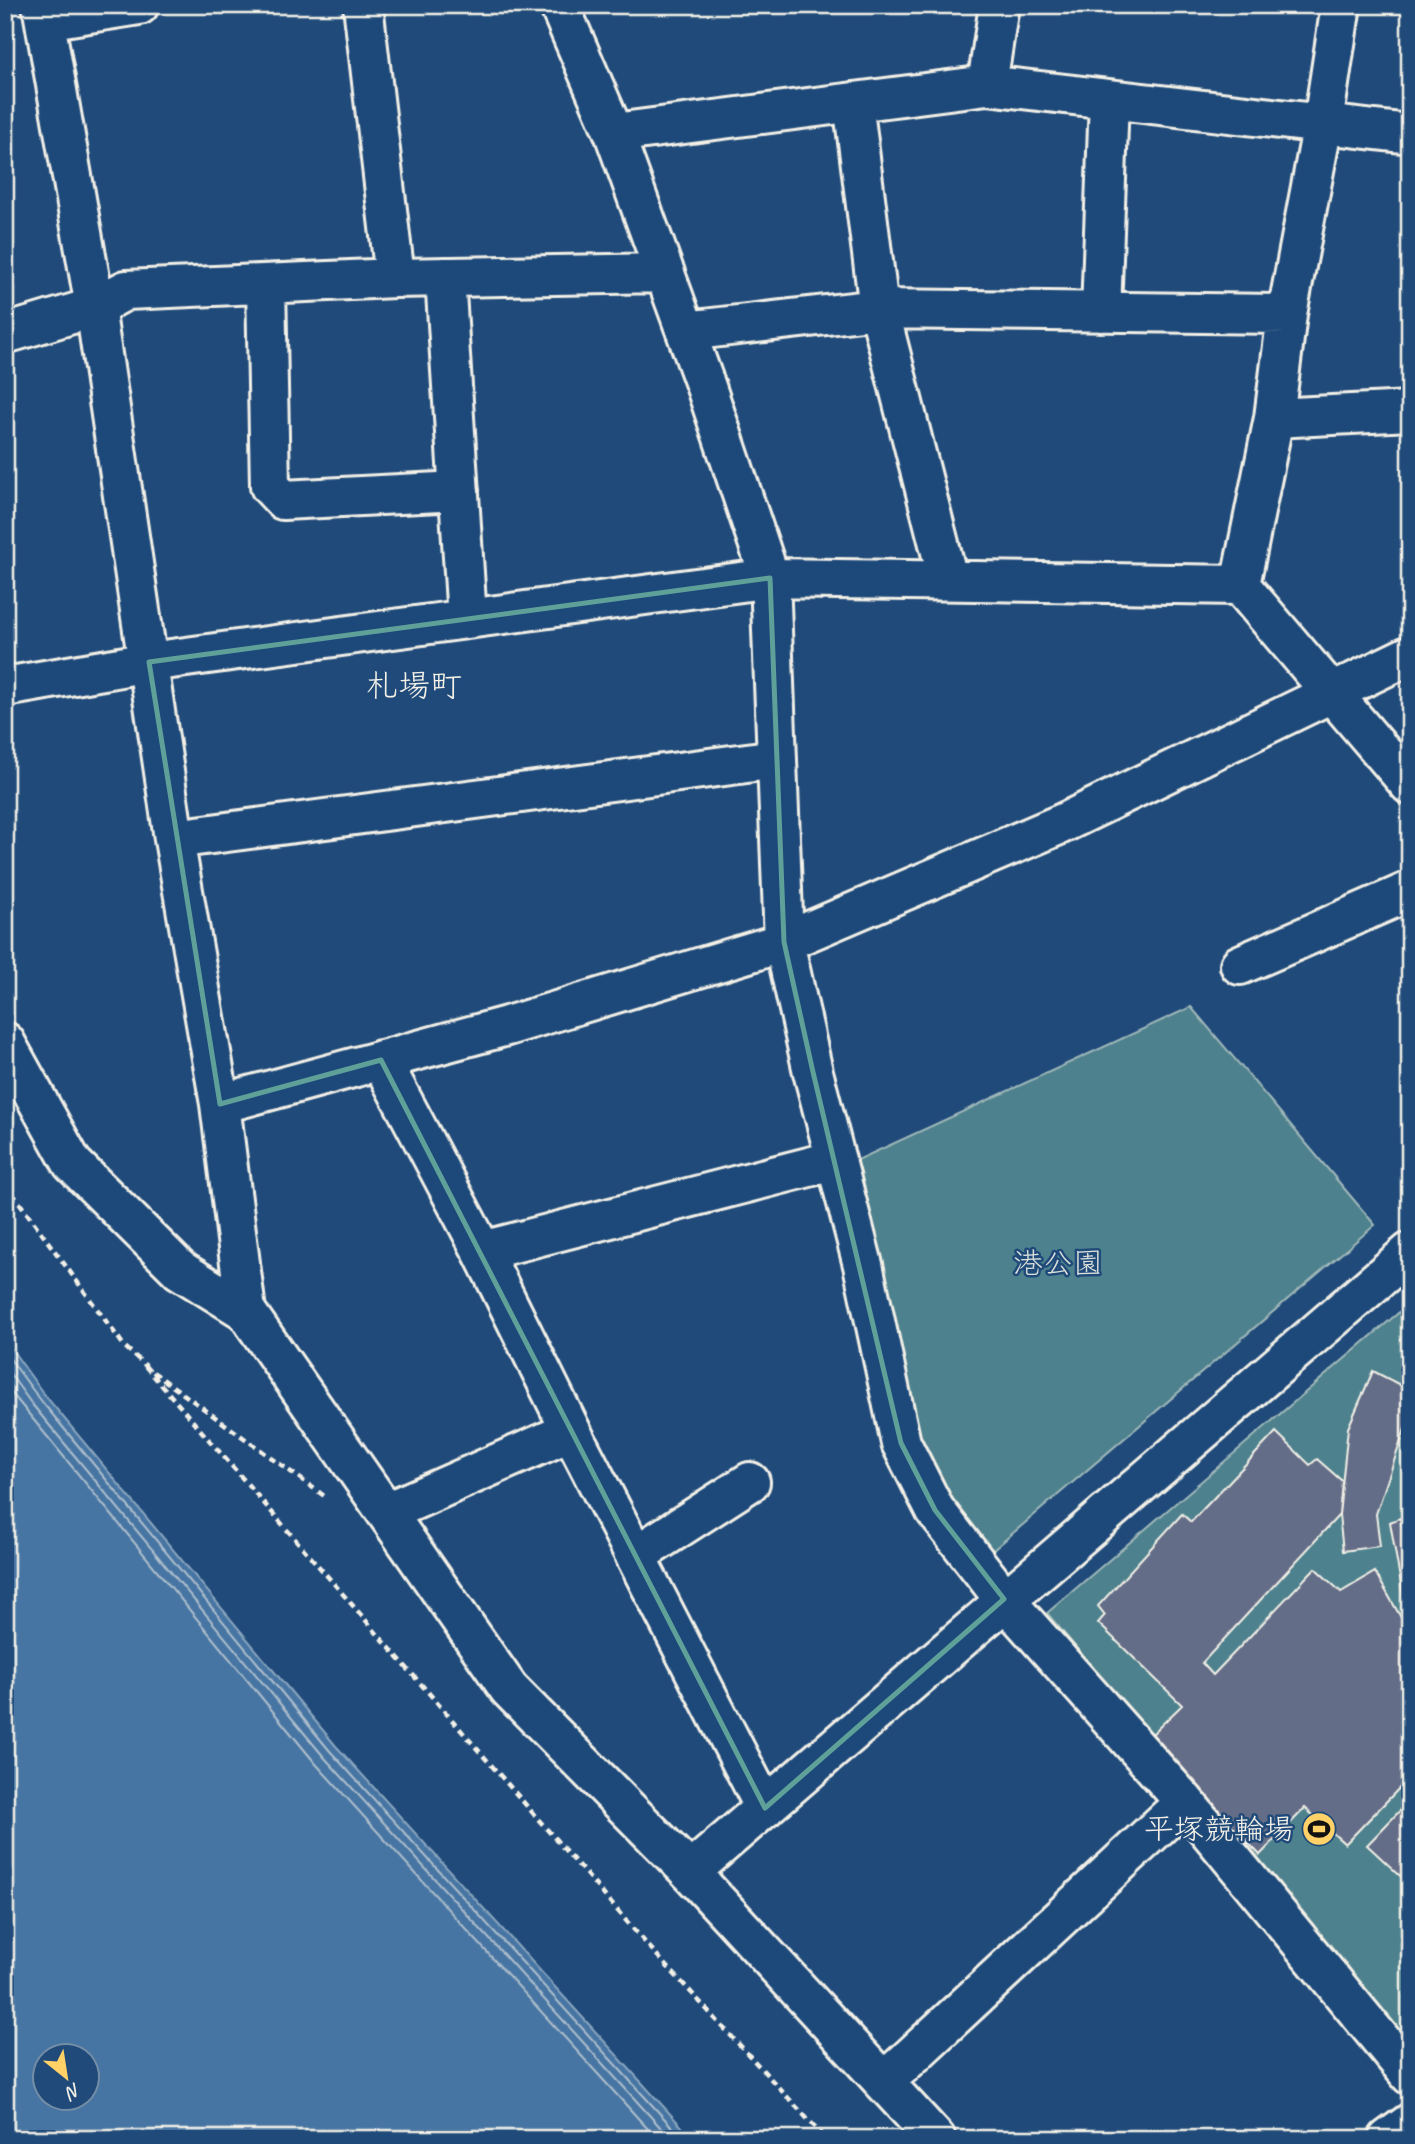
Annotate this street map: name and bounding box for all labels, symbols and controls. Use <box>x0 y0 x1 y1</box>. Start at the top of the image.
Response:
district label: 札場町 <box>366 665 462 706</box>
park label: 港公園 <box>1013 1244 1103 1282</box>
place label: 平塚競輪場 <box>1144 1810 1294 1848</box>
sports icon: 平塚競輪場 <box>1300 1810 1338 1848</box>
north arrow <box>32 2042 102 2112</box>
text: N <box>60 2078 85 2106</box>

